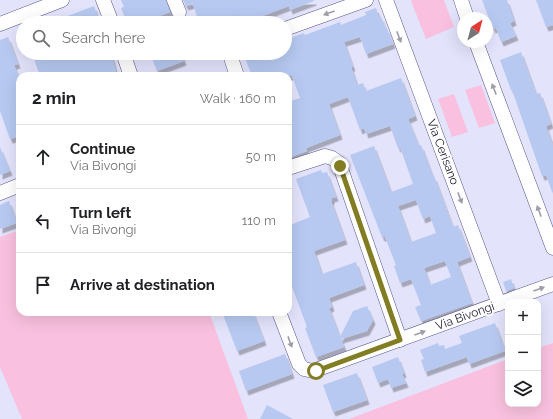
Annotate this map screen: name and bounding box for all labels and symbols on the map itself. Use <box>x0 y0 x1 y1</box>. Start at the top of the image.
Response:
one-way arrow <box>322 10 334 16</box>
north arrow <box>457 12 493 48</box>
one-way arrow <box>397 31 403 43</box>
one-way arrow <box>490 83 496 95</box>
street label: Via Cerisano <box>424 117 462 187</box>
route end <box>331 157 349 175</box>
one-way arrow <box>457 192 463 204</box>
one-way arrow <box>536 205 542 217</box>
one-way arrow <box>534 286 546 292</box>
street label: Via Bivongi <box>434 299 496 333</box>
one-way arrow <box>415 329 427 335</box>
one-way arrow <box>287 336 293 348</box>
route start <box>307 362 325 380</box>

